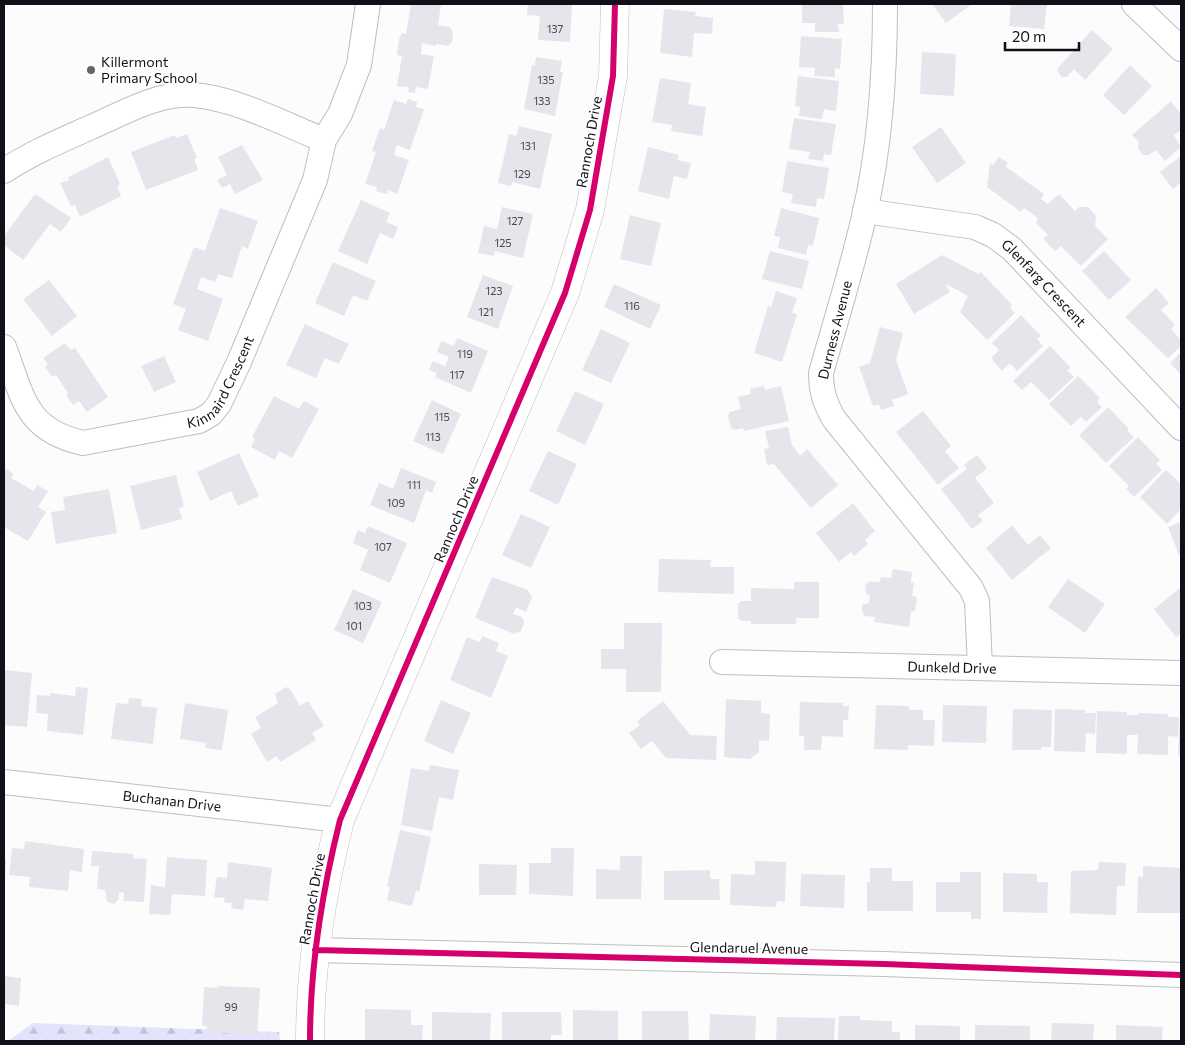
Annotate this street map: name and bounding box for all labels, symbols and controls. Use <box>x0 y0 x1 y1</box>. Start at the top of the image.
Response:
scale bar <box>1005 20 1079 52</box>
house number: 137 <box>547 22 564 35</box>
text: 20 m <box>1012 27 1046 45</box>
place label: Killermont Primary School <box>101 53 197 86</box>
marker: Killermont Primary School <box>85 64 97 76</box>
house number: 135 <box>537 73 555 86</box>
house number: 133 <box>533 94 551 107</box>
street label: Rannoch Drive <box>572 95 605 189</box>
house number: 131 <box>520 139 536 152</box>
house number: 129 <box>513 167 531 180</box>
house number: 127 <box>507 214 523 227</box>
street label: Glenfarg Crescent <box>999 235 1090 330</box>
house number: 125 <box>494 236 512 249</box>
street label: Durness Avenue <box>814 279 855 381</box>
house number: 123 <box>485 284 503 297</box>
house number: 116 <box>624 299 640 312</box>
house number: 121 <box>478 305 494 318</box>
street label: Kinnaird Crescent <box>185 333 257 431</box>
house number: 119 <box>457 347 473 360</box>
house number: 117 <box>449 368 465 381</box>
house number: 115 <box>434 410 450 423</box>
house number: 113 <box>425 430 441 443</box>
street label: Rannoch Drive <box>430 473 481 565</box>
house number: 111 <box>407 478 421 491</box>
house number: 109 <box>387 496 406 509</box>
house number: 107 <box>374 540 392 553</box>
house number: 103 <box>354 599 372 612</box>
house number: 101 <box>346 619 362 632</box>
street label: Dunkeld Drive <box>907 657 997 677</box>
street label: Buchanan Drive <box>122 786 222 815</box>
street label: Rannoch Drive <box>295 852 328 946</box>
street label: Glendaruel Avenue <box>690 938 808 957</box>
house number: 99 <box>224 1000 238 1013</box>

